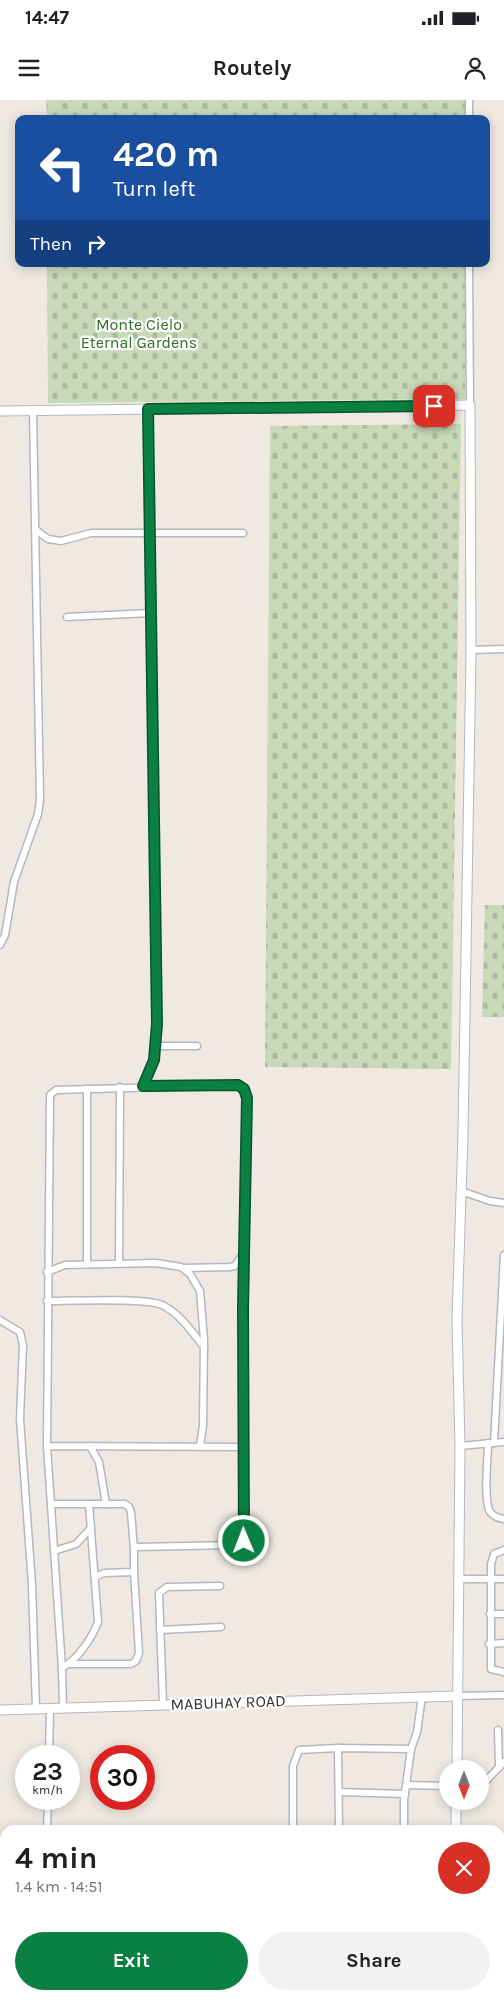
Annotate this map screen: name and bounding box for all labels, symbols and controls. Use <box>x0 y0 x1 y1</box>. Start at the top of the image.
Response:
text: 14:47 <box>25 7 69 29</box>
icon: menu <box>15 54 43 82</box>
icon: person <box>461 54 489 82</box>
text: Routely <box>213 55 291 81</box>
text: 420 m <box>113 134 219 175</box>
icon: left <box>30 135 95 200</box>
text: Turn left <box>113 176 196 202</box>
icon: right <box>82 230 110 258</box>
text: Then <box>30 233 72 255</box>
park label: Monte Cielo Eternal Gardens <box>81 315 197 352</box>
pin <box>413 385 455 427</box>
icon: arrive <box>420 392 448 420</box>
position arrow <box>217 1514 269 1566</box>
street label: MABUHAY ROAD <box>170 1691 286 1714</box>
speed limit sign: 30 <box>90 1745 155 1810</box>
text: 23 <box>32 1757 63 1786</box>
north arrow <box>439 1760 489 1810</box>
map controls <box>439 1760 489 1810</box>
text: km/h <box>32 1783 63 1797</box>
text: 4 min <box>15 1840 97 1876</box>
button: close <box>438 1842 490 1894</box>
text: 1.4 km · 14:51 <box>15 1877 103 1896</box>
button: Exit <box>15 1932 248 1990</box>
button: Share <box>258 1932 490 1990</box>

